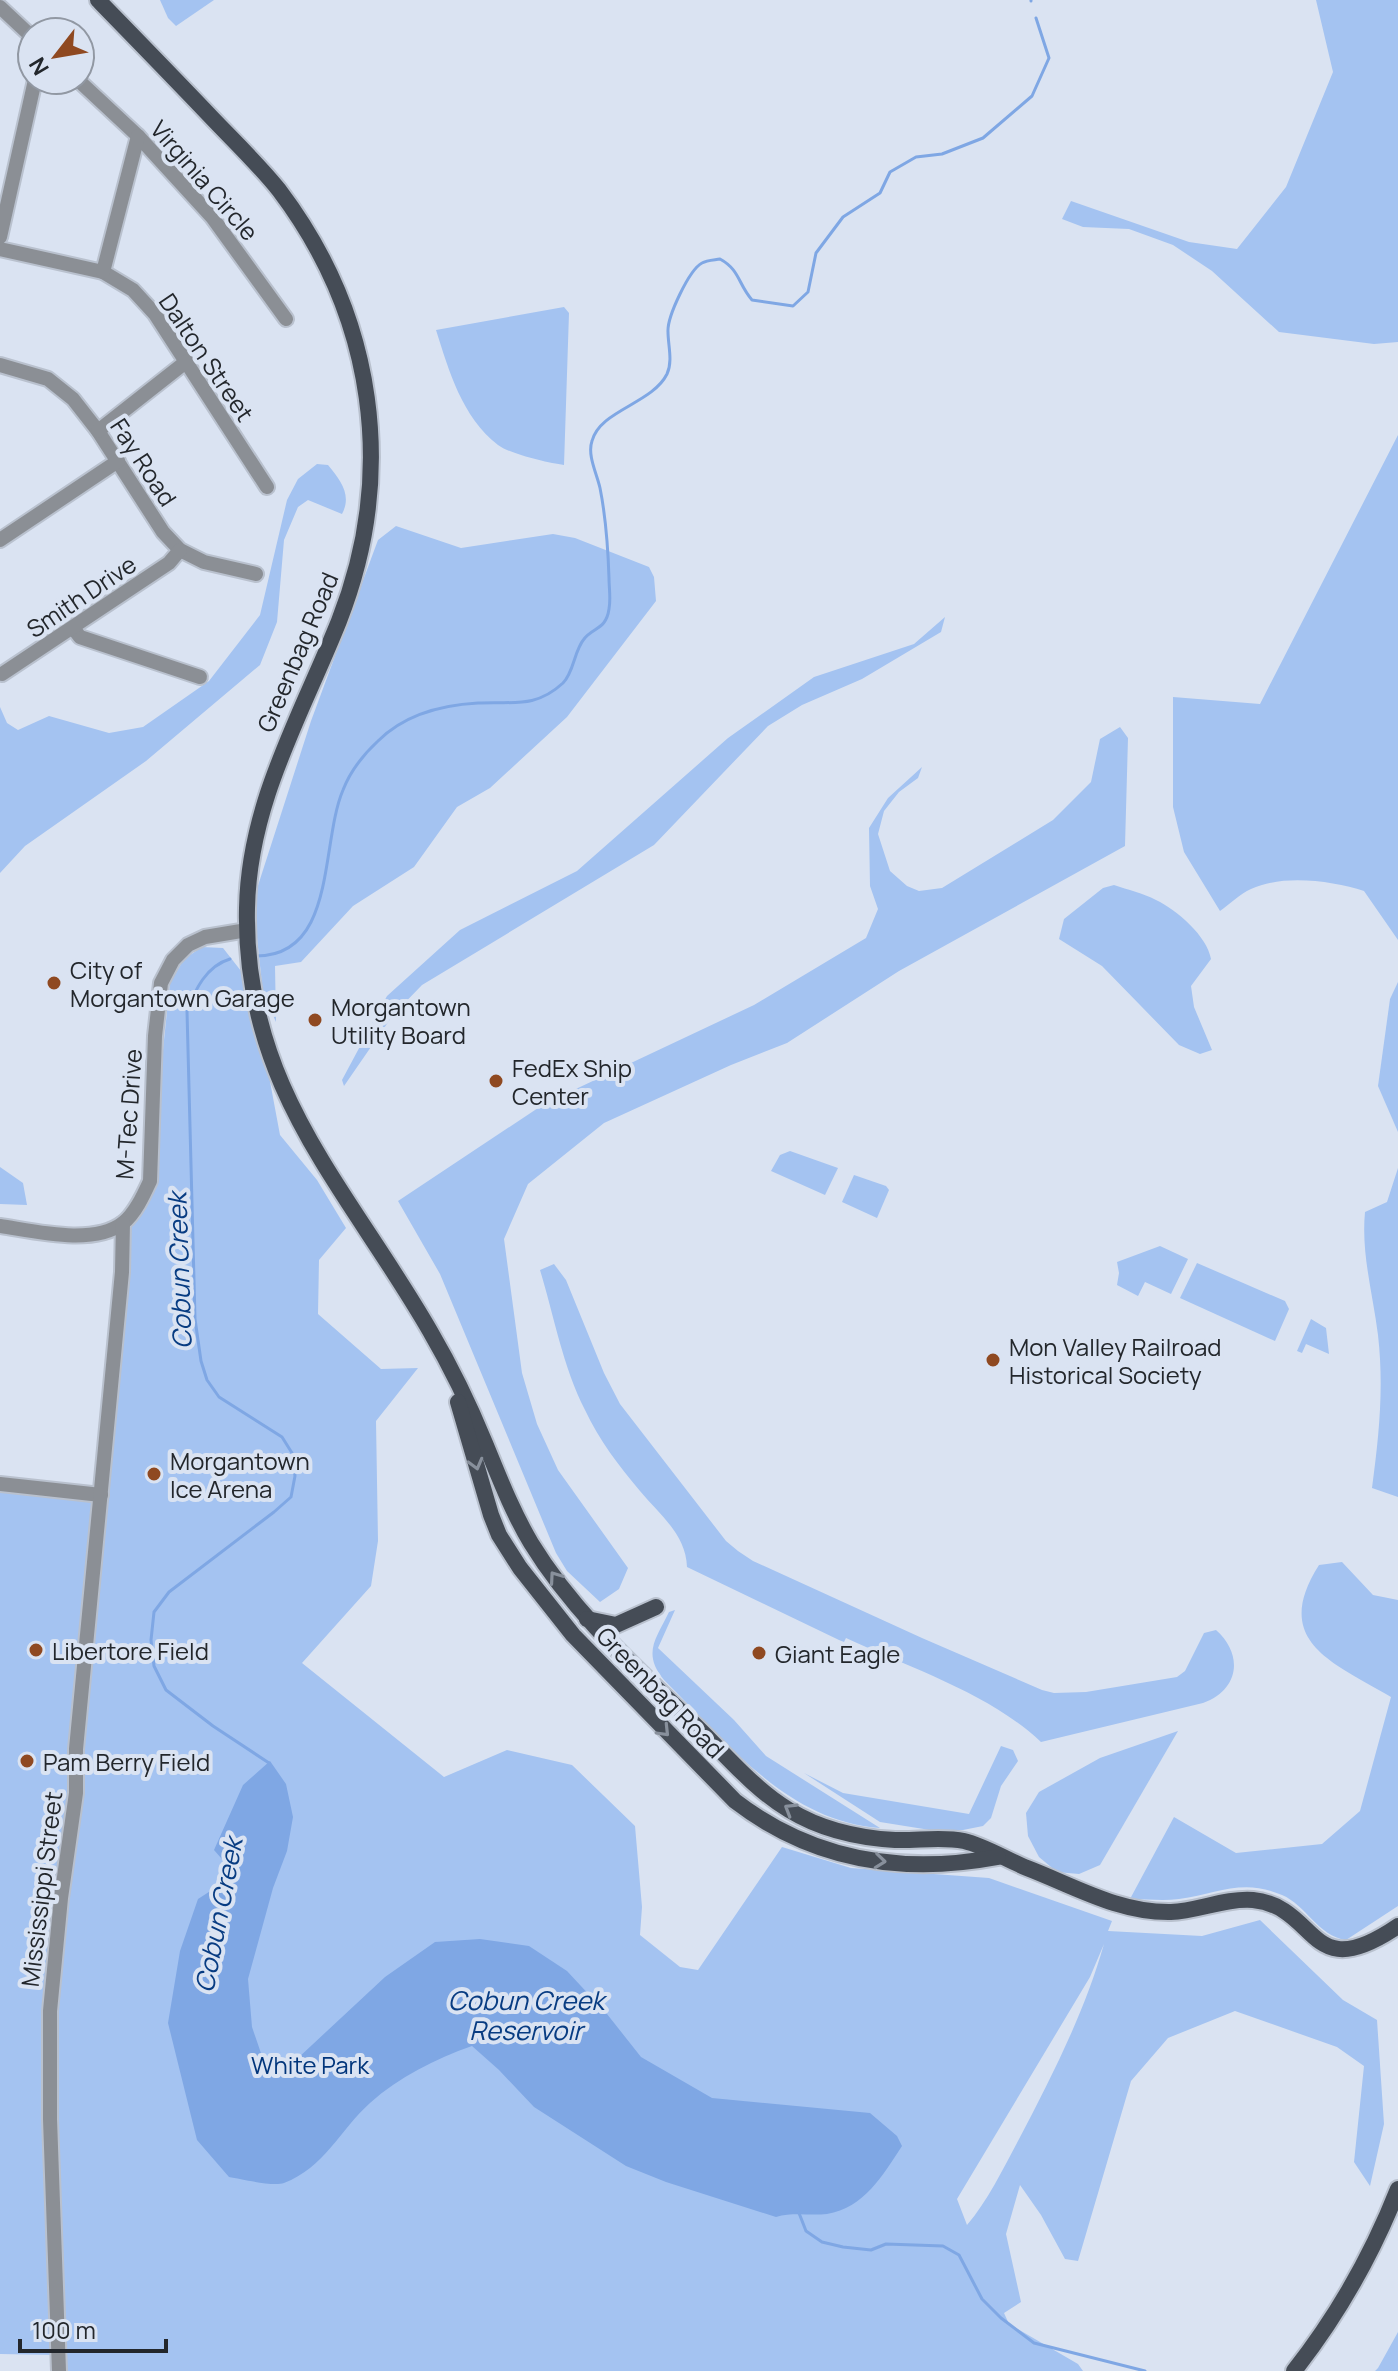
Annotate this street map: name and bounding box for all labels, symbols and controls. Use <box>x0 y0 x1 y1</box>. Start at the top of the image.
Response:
north arrow <box>16 16 96 96</box>
text: N <box>22 52 56 81</box>
street label: Virginia Circle <box>144 113 266 247</box>
street label: Dalton Street <box>152 286 262 428</box>
street label: Fay Road <box>103 412 185 512</box>
street label: Smith Drive <box>20 547 142 645</box>
street label: Greenbag Road <box>248 567 346 737</box>
place label: City of Morgantown Garage <box>70 953 295 1014</box>
marker: City of Morgantown Garage <box>45 974 63 992</box>
place label: Morgantown Utility Board <box>331 990 471 1051</box>
marker: Morgantown Utility Board <box>306 1011 324 1029</box>
street label: M-Tec Drive <box>107 1048 149 1180</box>
place label: FedEx Ship Center <box>512 1051 632 1112</box>
marker: FedEx Ship Center <box>487 1072 505 1090</box>
water label: Cobun Creek <box>158 1188 200 1350</box>
place label: Mon Valley Railroad Historical Society <box>1009 1330 1221 1391</box>
marker: Mon Valley Railroad Historical Society <box>984 1351 1002 1369</box>
place label: Morgantown Ice Arena <box>170 1444 310 1505</box>
one-way arrow <box>466 1456 483 1470</box>
marker: Morgantown Ice Arena <box>145 1465 163 1483</box>
one-way arrow <box>550 1572 565 1586</box>
street label: Greenbag Road <box>590 1619 732 1765</box>
place label: Libertore Field <box>52 1634 209 1667</box>
place label: Giant Eagle <box>775 1637 900 1670</box>
marker: Libertore Field <box>27 1641 45 1659</box>
marker: Giant Eagle <box>750 1644 768 1662</box>
one-way arrow <box>655 1721 669 1736</box>
place label: Pam Berry Field <box>43 1745 210 1778</box>
marker: Pam Berry Field <box>18 1752 36 1770</box>
street label: Mississippi Street <box>13 1789 69 1989</box>
one-way arrow <box>784 1804 799 1819</box>
water label: Cobun Creek <box>185 1831 251 1995</box>
one-way arrow <box>874 1852 887 1869</box>
water label: Cobun Creek Reservoir <box>448 1982 608 2048</box>
park label: White Park <box>251 2048 370 2081</box>
scale bar <box>20 2303 166 2353</box>
text: 100 m <box>32 2313 96 2346</box>

